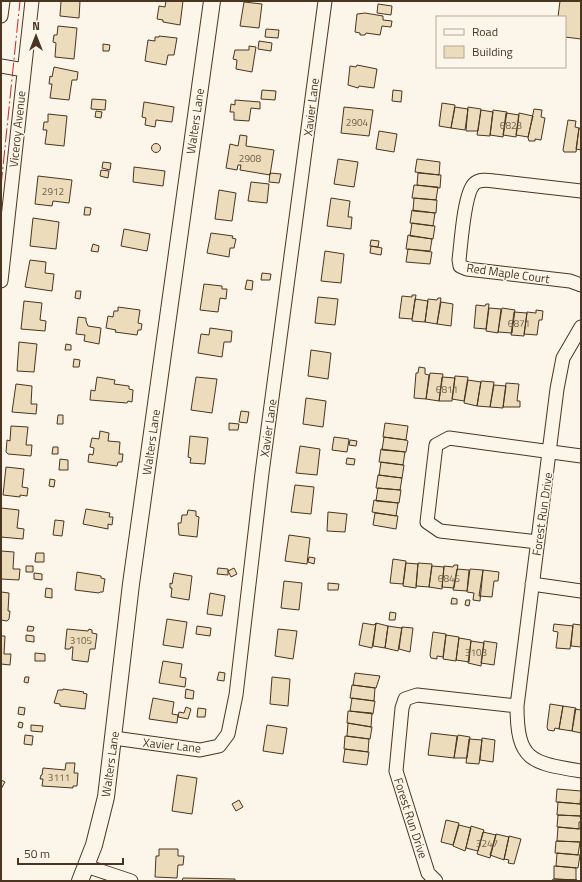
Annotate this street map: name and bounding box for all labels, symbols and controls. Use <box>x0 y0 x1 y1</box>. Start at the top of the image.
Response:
north arrow <box>16 16 56 56</box>
legend <box>436 16 566 68</box>
text: N <box>32 18 40 34</box>
text: Road <box>472 22 498 41</box>
text: Building <box>472 42 513 61</box>
street label: Xavier Lane <box>298 77 324 137</box>
street label: Walters Lane <box>181 87 209 155</box>
street label: Viceroy Avenue <box>4 90 30 168</box>
house number: 2904 <box>346 115 369 130</box>
house number: 6823 <box>500 118 522 133</box>
house number: 2908 <box>239 151 262 166</box>
house number: 2912 <box>42 184 64 199</box>
street label: Red Maple Court <box>465 258 552 288</box>
house number: 6871 <box>508 316 530 331</box>
house number: 6811 <box>436 382 458 397</box>
street label: Xavier Lane <box>255 398 281 458</box>
street label: Walters Lane <box>137 408 165 476</box>
street label: Forest Run Drive <box>527 471 557 557</box>
house number: 6845 <box>438 571 461 586</box>
house number: 3105 <box>70 633 93 648</box>
house number: 3103 <box>465 645 487 660</box>
street label: Walters Lane <box>96 730 124 798</box>
street label: Xavier Lane <box>142 733 202 757</box>
house number: 3111 <box>48 770 70 785</box>
street label: Forest Run Drive <box>389 775 433 861</box>
house number: 3247 <box>476 836 498 851</box>
scale bar <box>18 840 123 866</box>
text: 50 m <box>24 844 50 863</box>

